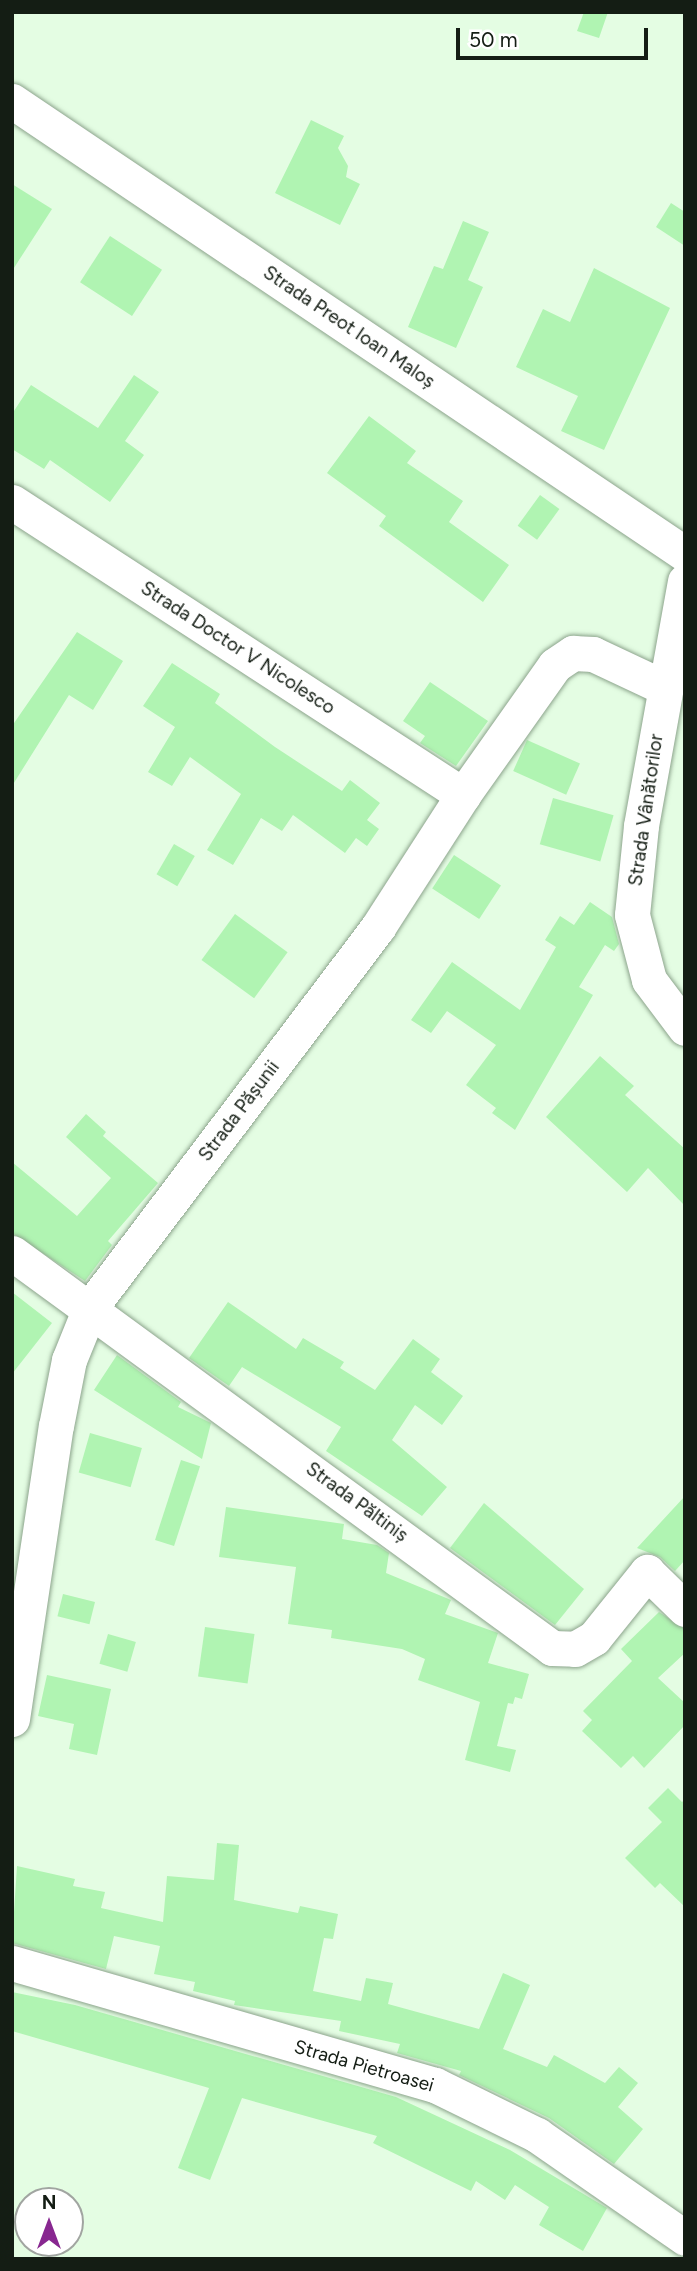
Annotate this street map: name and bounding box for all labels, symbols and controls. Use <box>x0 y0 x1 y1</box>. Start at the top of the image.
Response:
scale bar <box>459 14 652 58</box>
text: 50 m <box>469 27 518 52</box>
street label: Strada Preot Ioan Maloș <box>259 261 439 393</box>
street label: Strada Doctor V Nicolesco <box>137 577 339 719</box>
street label: Strada Vânătorilor <box>624 732 668 888</box>
street label: Strada Pășunii <box>194 1056 284 1166</box>
street label: Strada Păltiniș <box>301 1457 413 1547</box>
street label: Strada Pietroasei <box>292 2035 436 2097</box>
north arrow <box>14 2187 84 2257</box>
text: N <box>42 2191 56 2214</box>

